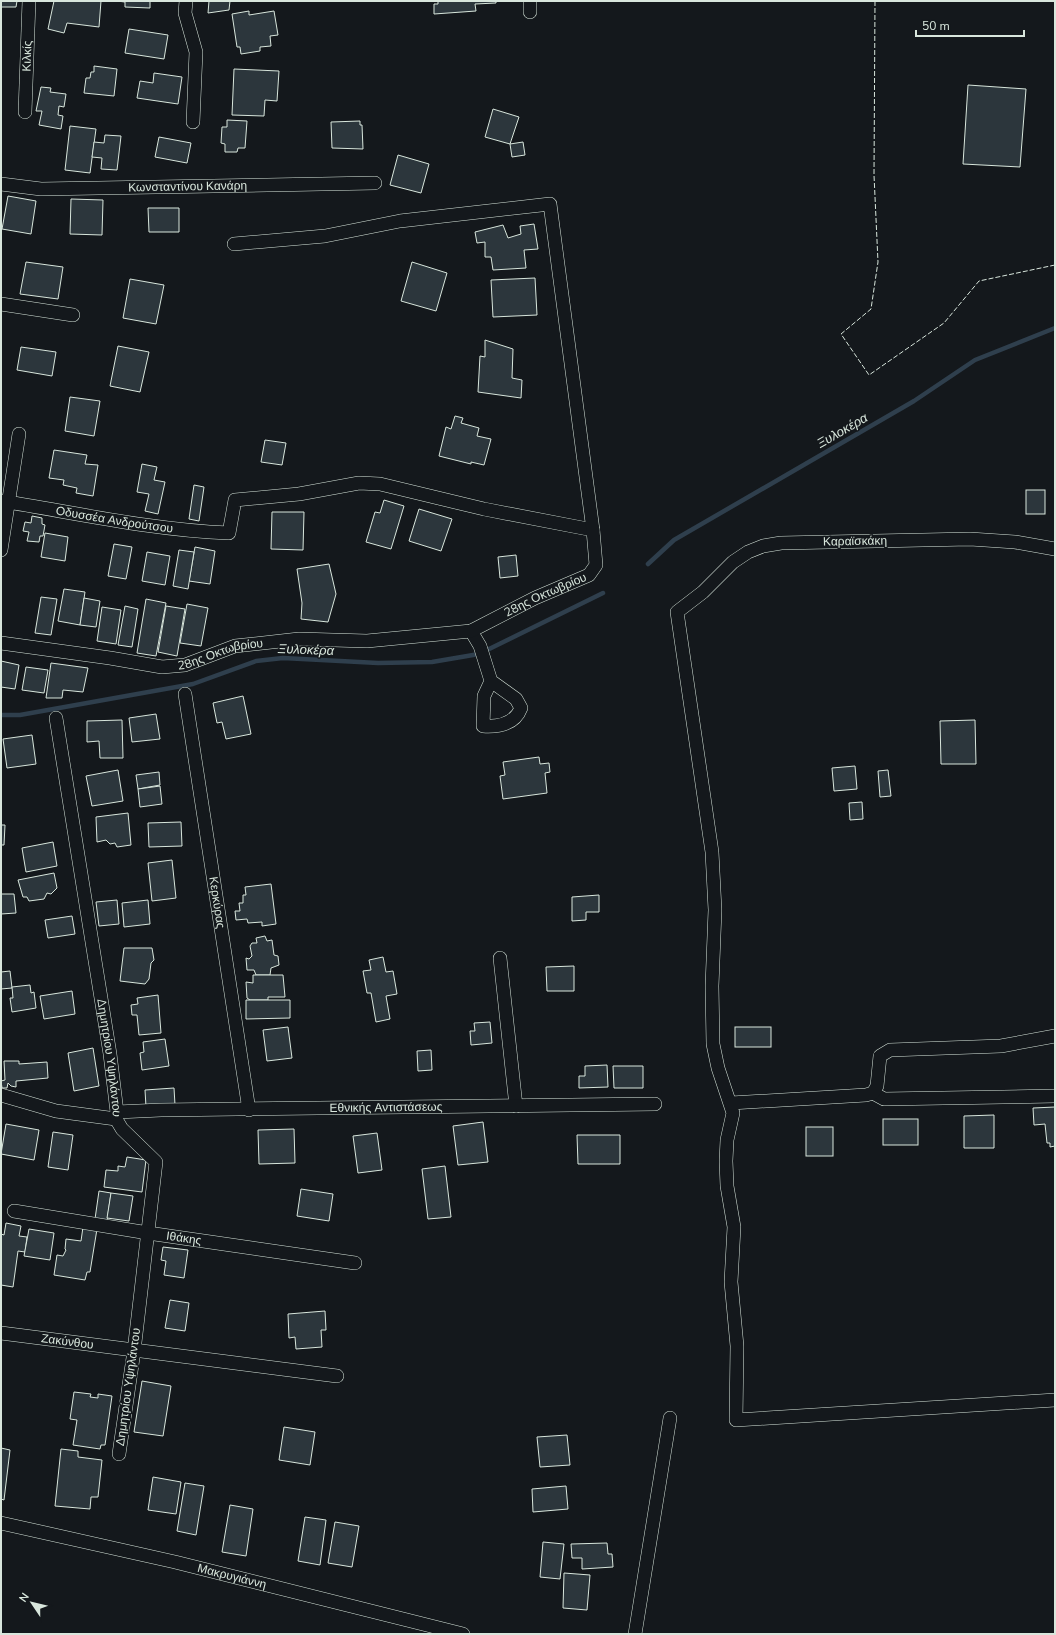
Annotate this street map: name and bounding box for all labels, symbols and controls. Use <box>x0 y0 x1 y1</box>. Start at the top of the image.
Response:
scale bar <box>916 12 1024 38</box>
text: 50 m <box>922 18 950 34</box>
street label: Κιλκίς <box>18 40 36 72</box>
street label: Κωνσταντίνου Κανάρη <box>128 177 247 195</box>
water label: Ξυλοκέρα <box>813 409 872 453</box>
street label: Οδυσσέα Ανδρούτσου <box>55 502 174 537</box>
street label: Καραϊσκάκη <box>823 532 887 550</box>
street label: 28ης Οκτωβρίου <box>501 569 589 621</box>
street label: 28ης Οκτωβρίου <box>177 635 264 674</box>
water label: Ξυλοκέρα <box>277 640 335 660</box>
street label: Κερκύρας <box>205 875 229 930</box>
street label: Δημητρίου Υψηλάντου <box>93 997 125 1118</box>
street label: Εθνικής Αντιστάσεως <box>329 1099 443 1116</box>
street label: Ιθάκης <box>165 1228 203 1249</box>
street label: Δημητρίου Υψηλάντου <box>112 1327 144 1447</box>
street label: Ζακύνθου <box>40 1330 95 1353</box>
street label: Μακρυγιάννη <box>196 1560 268 1593</box>
north arrow <box>12 1583 52 1623</box>
text: N <box>16 1590 33 1605</box>

